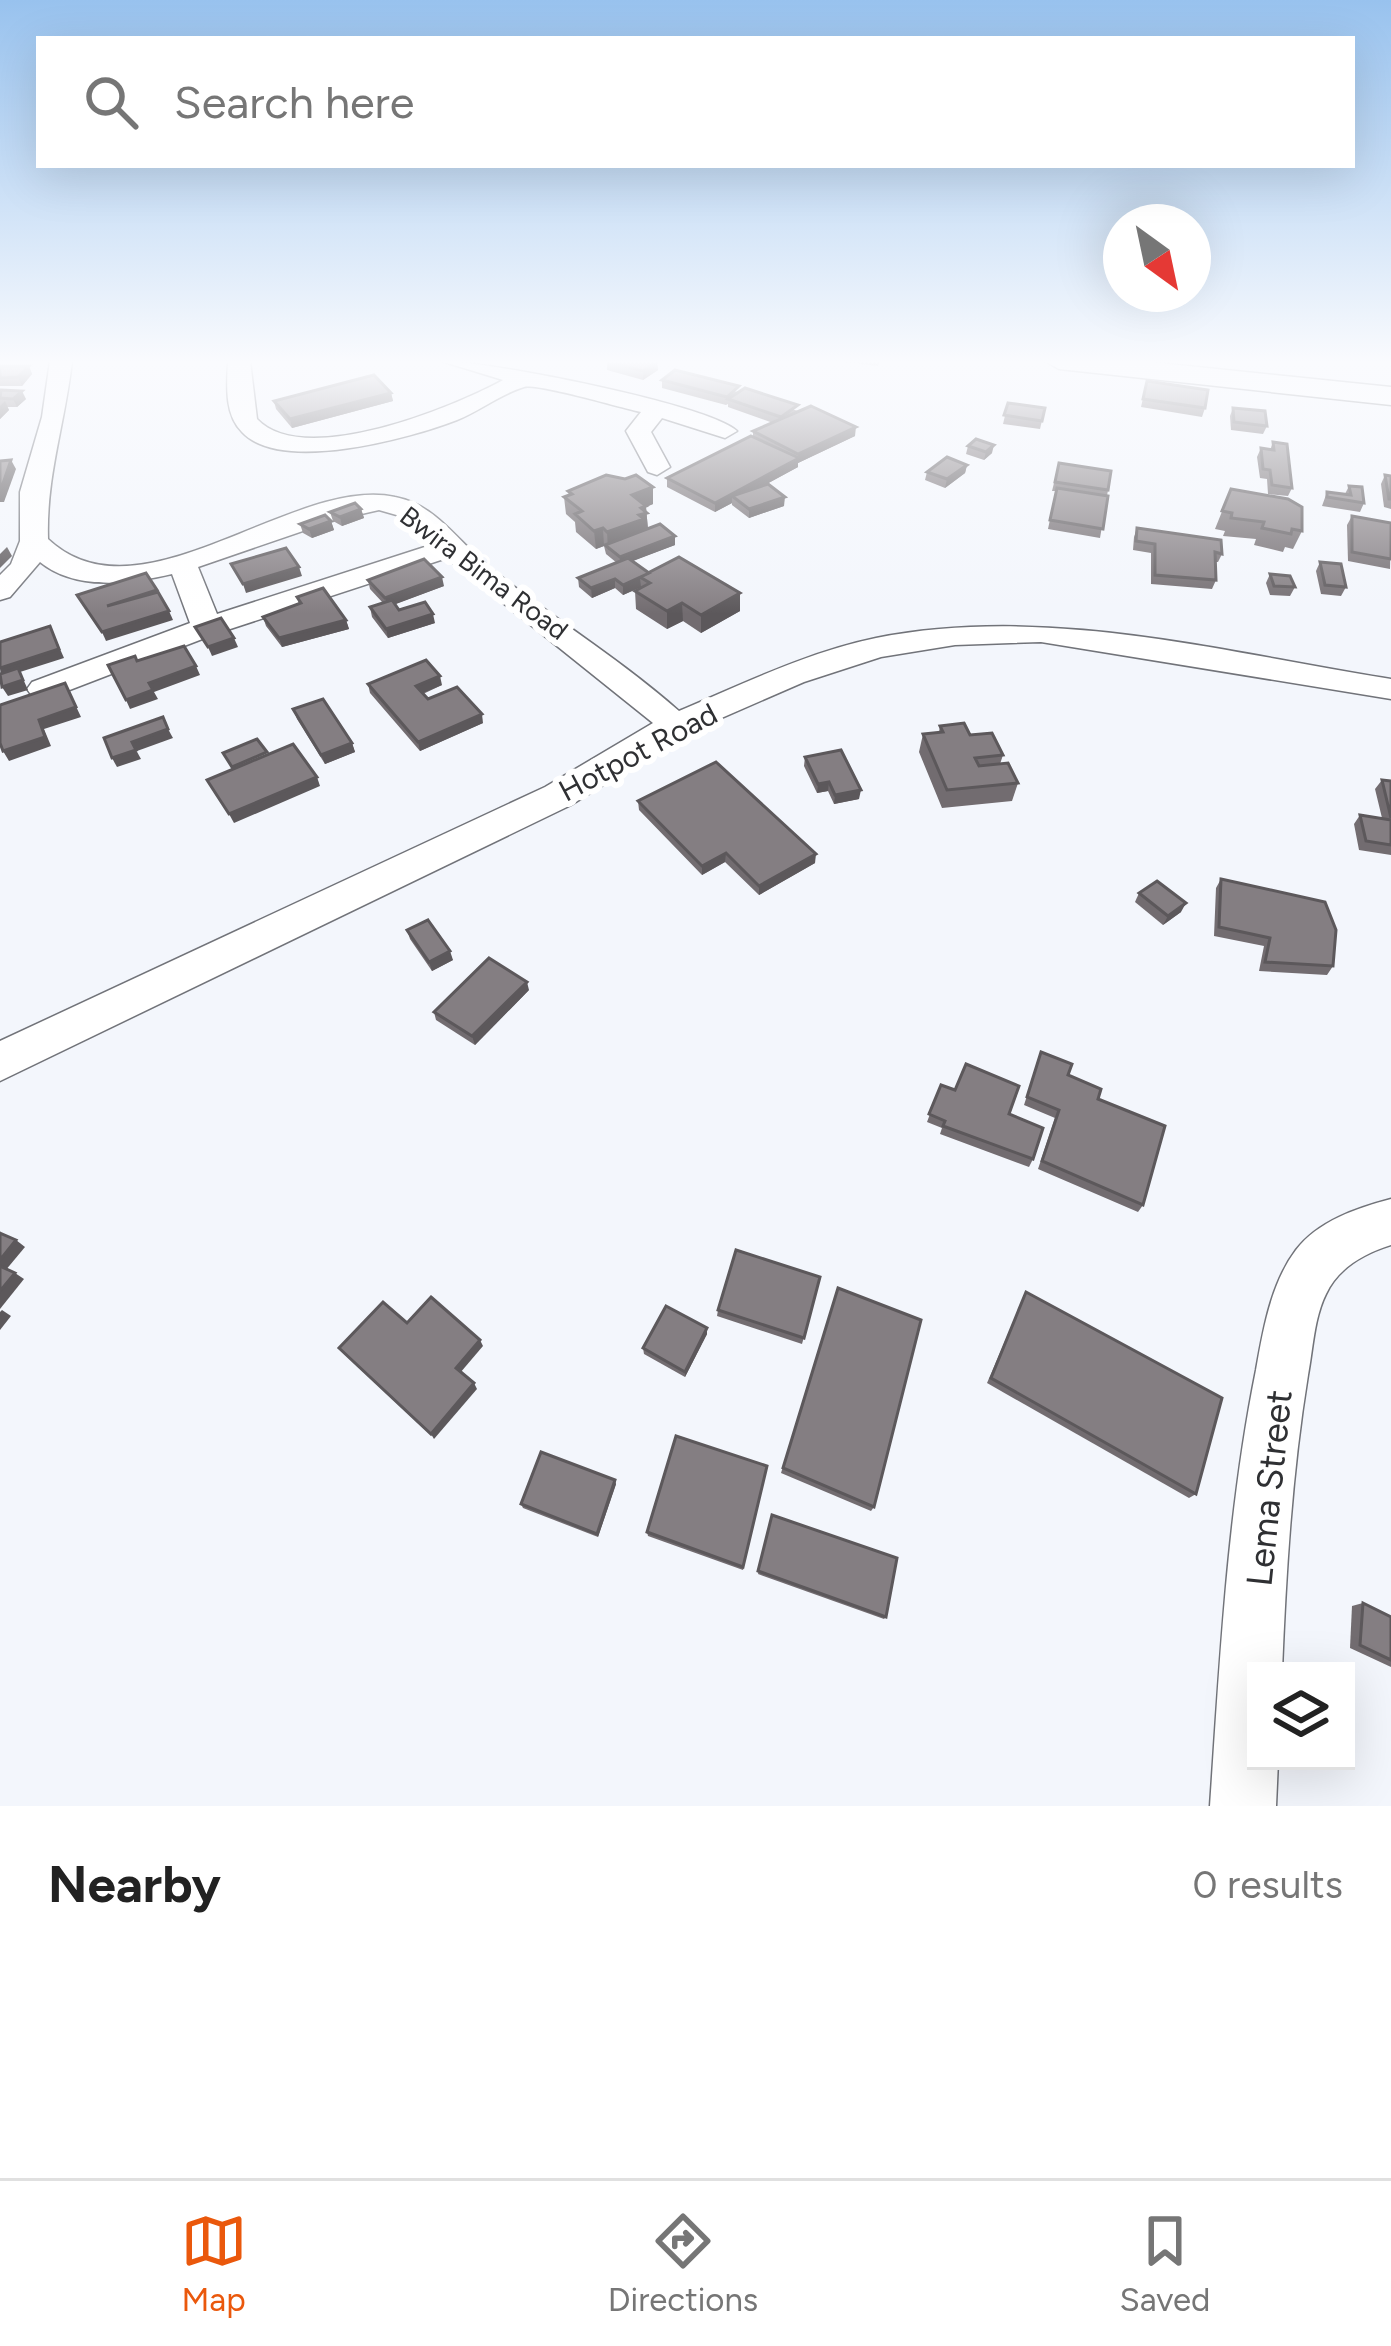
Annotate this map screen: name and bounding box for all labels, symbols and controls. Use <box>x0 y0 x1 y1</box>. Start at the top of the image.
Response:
search box <box>36 36 1355 168</box>
icon: search <box>78 69 144 135</box>
text: Search here <box>174 75 414 129</box>
north arrow <box>1103 204 1211 312</box>
street label: Bwira Bima Road <box>393 499 575 647</box>
street label: Hotpot Road <box>552 695 724 809</box>
street label: Lema Street <box>1237 1388 1301 1588</box>
map controls <box>1247 1662 1355 1770</box>
button: layers <box>1247 1662 1355 1770</box>
text: Nearby <box>48 1854 221 1915</box>
text: 0 results <box>1192 1861 1343 1908</box>
tab: Map <box>181 2208 247 2319</box>
tab: Directions <box>608 2208 758 2319</box>
tab: Saved <box>1119 2208 1210 2319</box>

